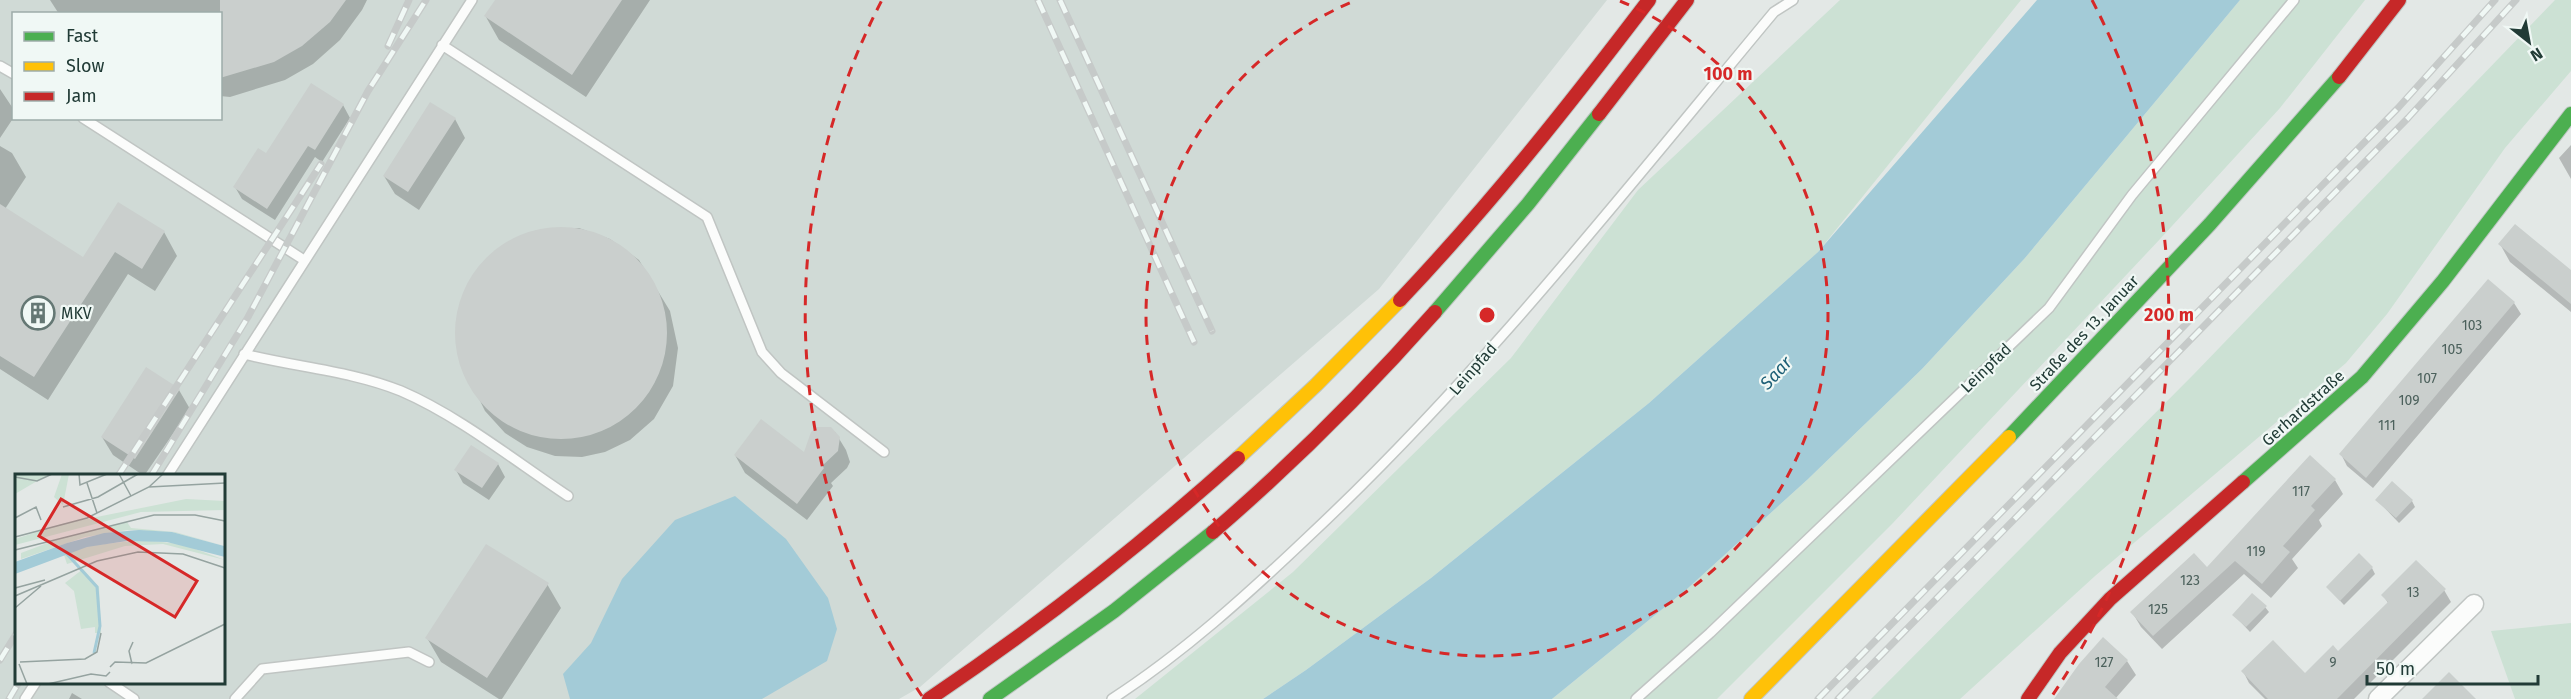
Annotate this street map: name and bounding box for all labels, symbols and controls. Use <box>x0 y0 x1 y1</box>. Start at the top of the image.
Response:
legend <box>12 12 222 120</box>
north arrow <box>2499 12 2559 72</box>
text: Fast <box>66 25 99 47</box>
text: N <box>2527 44 2546 65</box>
text: Slow <box>66 55 105 77</box>
text: 100 m <box>1704 63 1752 85</box>
text: Jam <box>66 85 97 107</box>
street label: Straße des 13. Januar <box>2025 271 2143 395</box>
building icon: MKV <box>20 295 56 331</box>
place label: MKV <box>61 304 92 323</box>
text: 200 m <box>2144 304 2194 326</box>
centre of rings <box>1477 305 1497 325</box>
house number: 103 <box>2462 317 2482 334</box>
street label: Leinpfad <box>1445 339 1501 399</box>
street label: Leinpfad <box>1957 339 2015 397</box>
house number: 105 <box>2442 341 2462 358</box>
water label: Saar <box>1755 351 1797 395</box>
street label: Gerhardstraße <box>2258 366 2348 450</box>
house number: 107 <box>2417 370 2437 387</box>
house number: 109 <box>2398 392 2420 409</box>
house number: 111 <box>2378 417 2396 434</box>
inset map <box>15 474 225 684</box>
house number: 117 <box>2292 483 2310 500</box>
house number: 119 <box>2246 543 2266 560</box>
house number: 123 <box>2180 572 2200 589</box>
house number: 13 <box>2406 584 2420 601</box>
house number: 125 <box>2148 601 2168 618</box>
scale bar <box>2367 648 2538 686</box>
house number: 127 <box>2094 654 2114 671</box>
house number: 9 <box>2329 654 2337 671</box>
text: 50 m <box>2376 658 2415 680</box>

